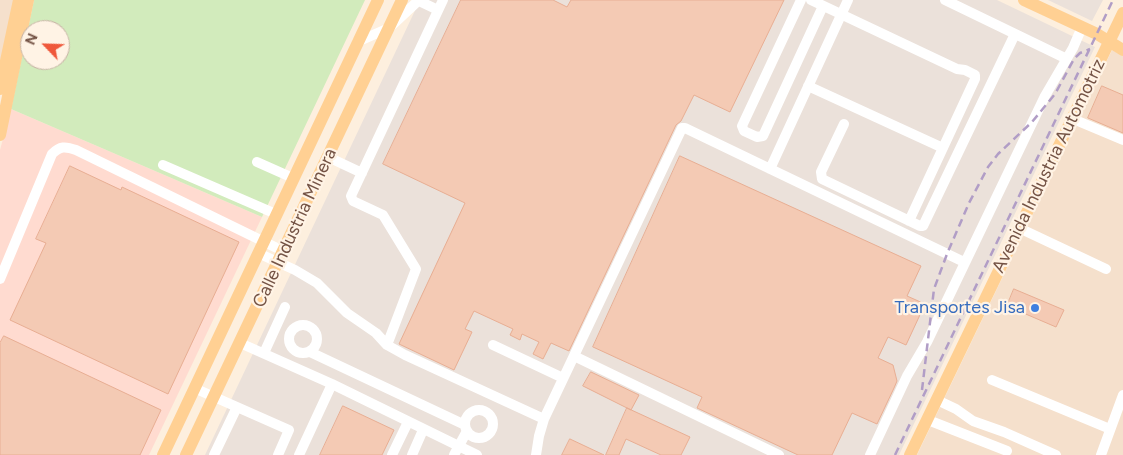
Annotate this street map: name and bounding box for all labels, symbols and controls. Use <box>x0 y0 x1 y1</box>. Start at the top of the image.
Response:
north arrow <box>20 20 70 70</box>
text: N <box>22 31 42 48</box>
street label: Avenida Industria Automotriz <box>988 56 1110 276</box>
street label: Calle Industria Minera <box>249 145 341 311</box>
place label: Transportes Jisa <box>895 297 1025 319</box>
marker: Transportes Jisa <box>1029 302 1041 314</box>

